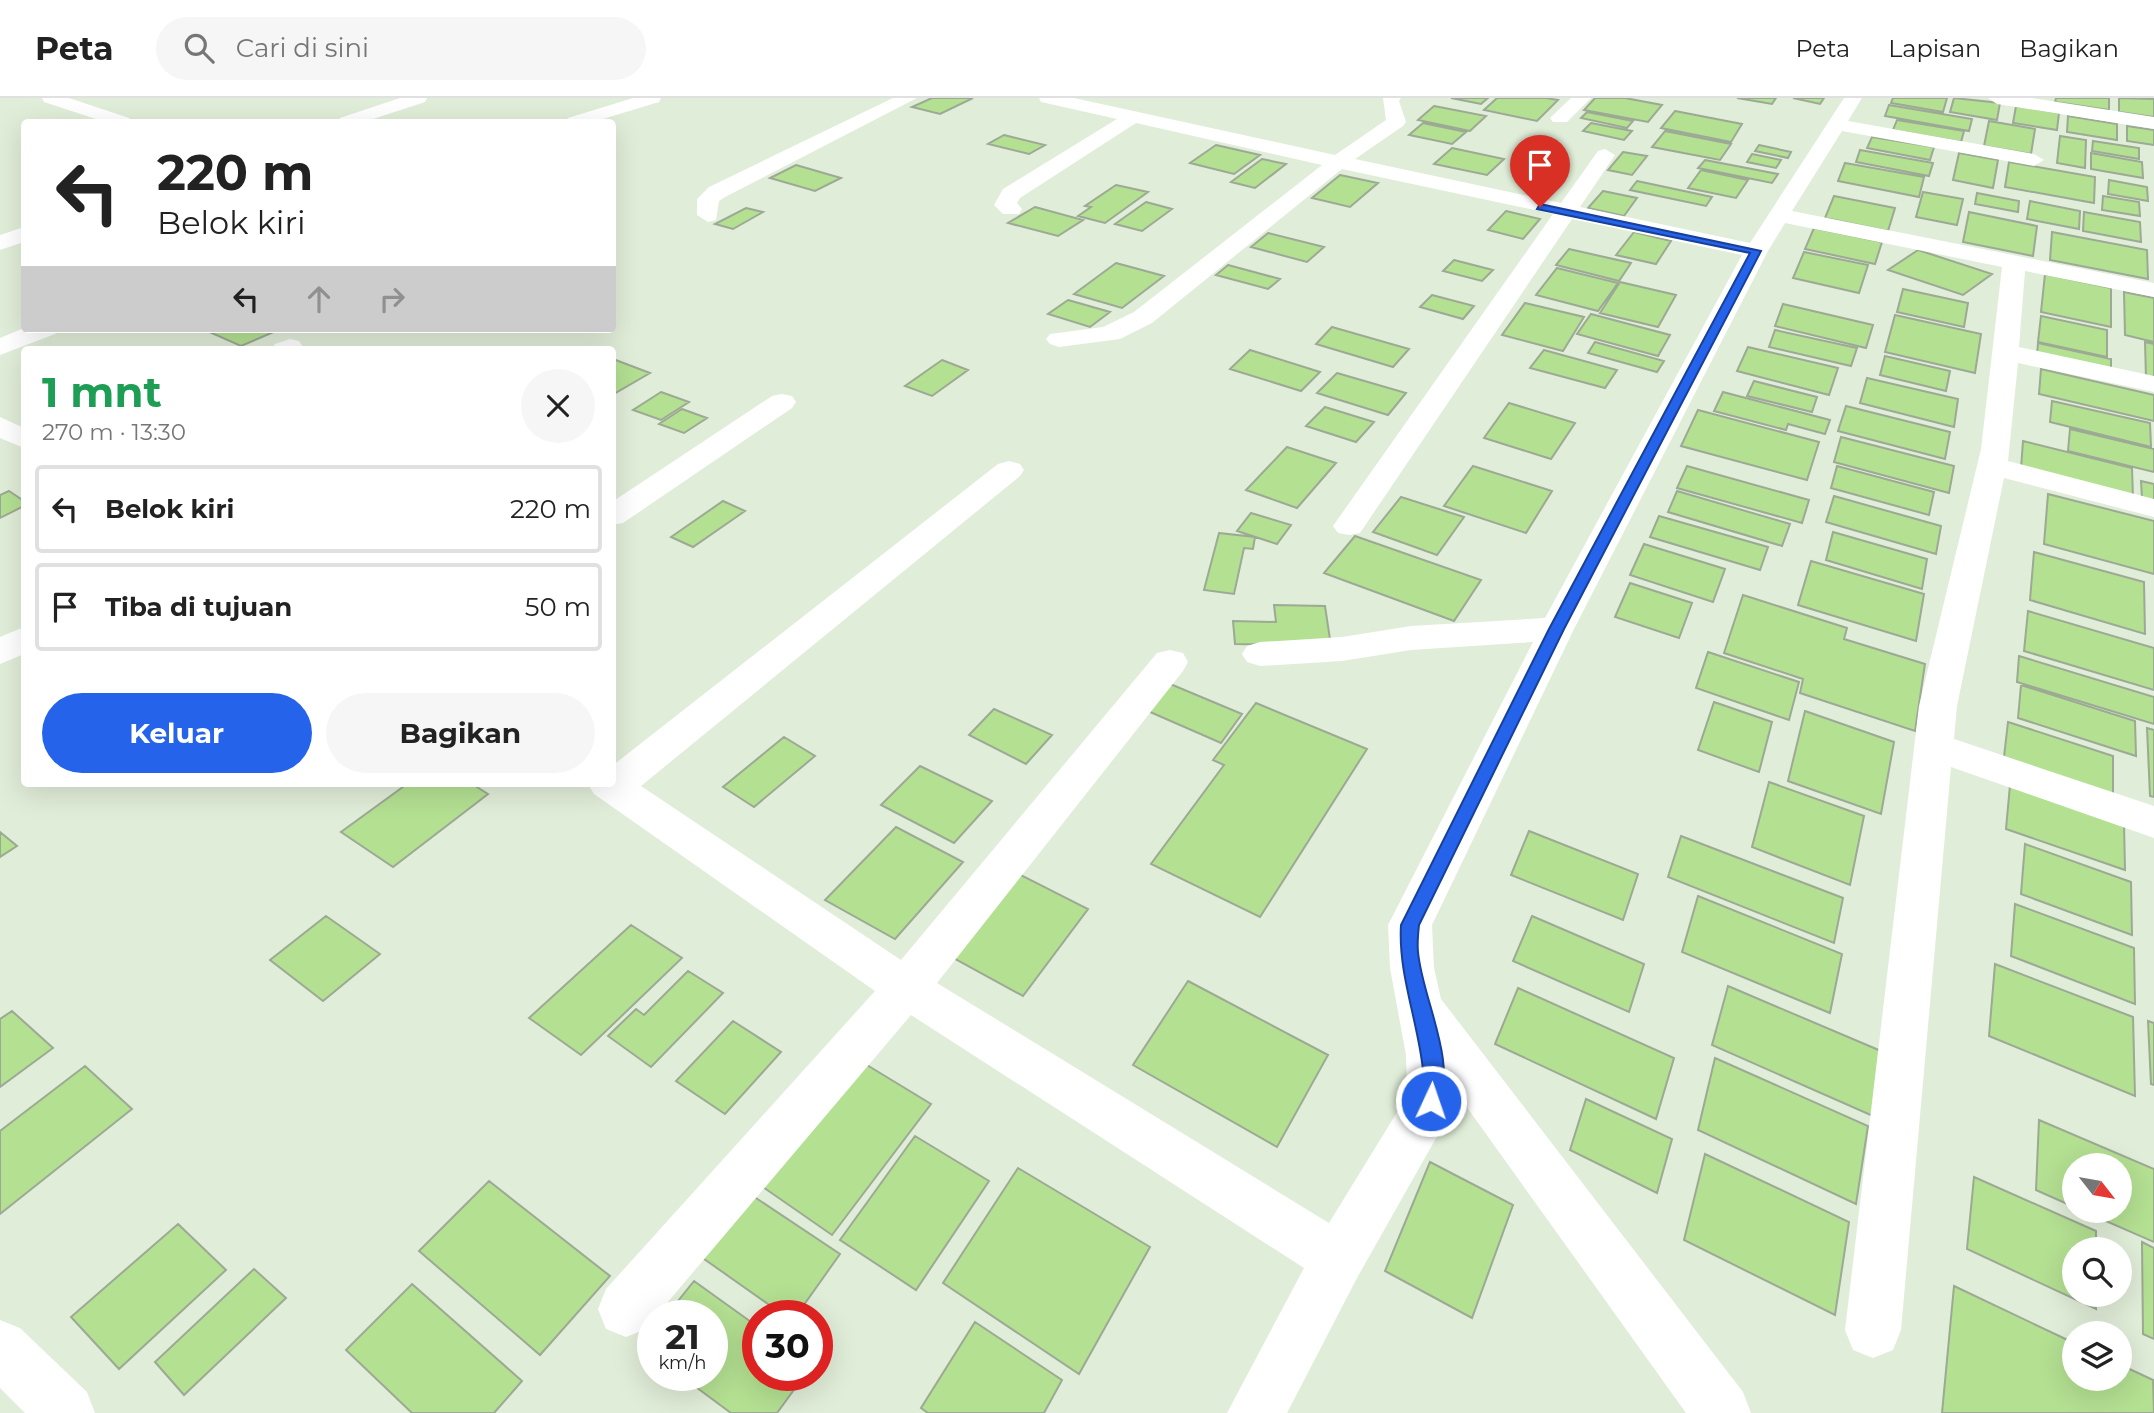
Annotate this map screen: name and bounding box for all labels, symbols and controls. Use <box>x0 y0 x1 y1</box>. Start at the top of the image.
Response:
search box <box>156 17 646 80</box>
text: Peta <box>35 28 114 68</box>
icon: search <box>180 29 218 67</box>
text: Cari di sini <box>236 32 369 64</box>
text: Peta <box>1795 34 1850 63</box>
text: Lapisan <box>1888 34 1981 63</box>
text: Bagikan <box>2019 34 2119 63</box>
pin <box>1510 135 1570 207</box>
text: 220 m <box>157 143 313 202</box>
icon: arrive <box>1521 146 1559 184</box>
icon: left <box>42 147 133 238</box>
text: Belok kiri <box>157 203 306 242</box>
icon: left <box>227 280 265 318</box>
icon: ahead <box>300 280 338 318</box>
icon: right <box>373 280 411 318</box>
text: 1 mnt <box>42 366 162 418</box>
button: close <box>521 369 595 443</box>
text: 270 m · 13:30 <box>42 418 186 446</box>
icon: left <box>46 490 84 528</box>
text: Belok kiri <box>105 493 234 525</box>
text: 220 m <box>510 493 591 525</box>
icon: arrive <box>46 588 84 626</box>
text: Tiba di tujuan <box>105 591 292 623</box>
text: 50 m <box>525 591 591 623</box>
button: Keluar <box>42 693 312 773</box>
button: Bagikan <box>326 693 595 773</box>
position arrow <box>1394 1064 1468 1138</box>
north arrow <box>2062 1153 2132 1223</box>
map controls <box>2062 1153 2132 1391</box>
button: search <box>2062 1237 2132 1307</box>
speed limit sign: 30 <box>742 1300 833 1391</box>
text: 21 <box>665 1315 700 1358</box>
button: layers <box>2062 1321 2132 1391</box>
text: km/h <box>658 1352 707 1374</box>

